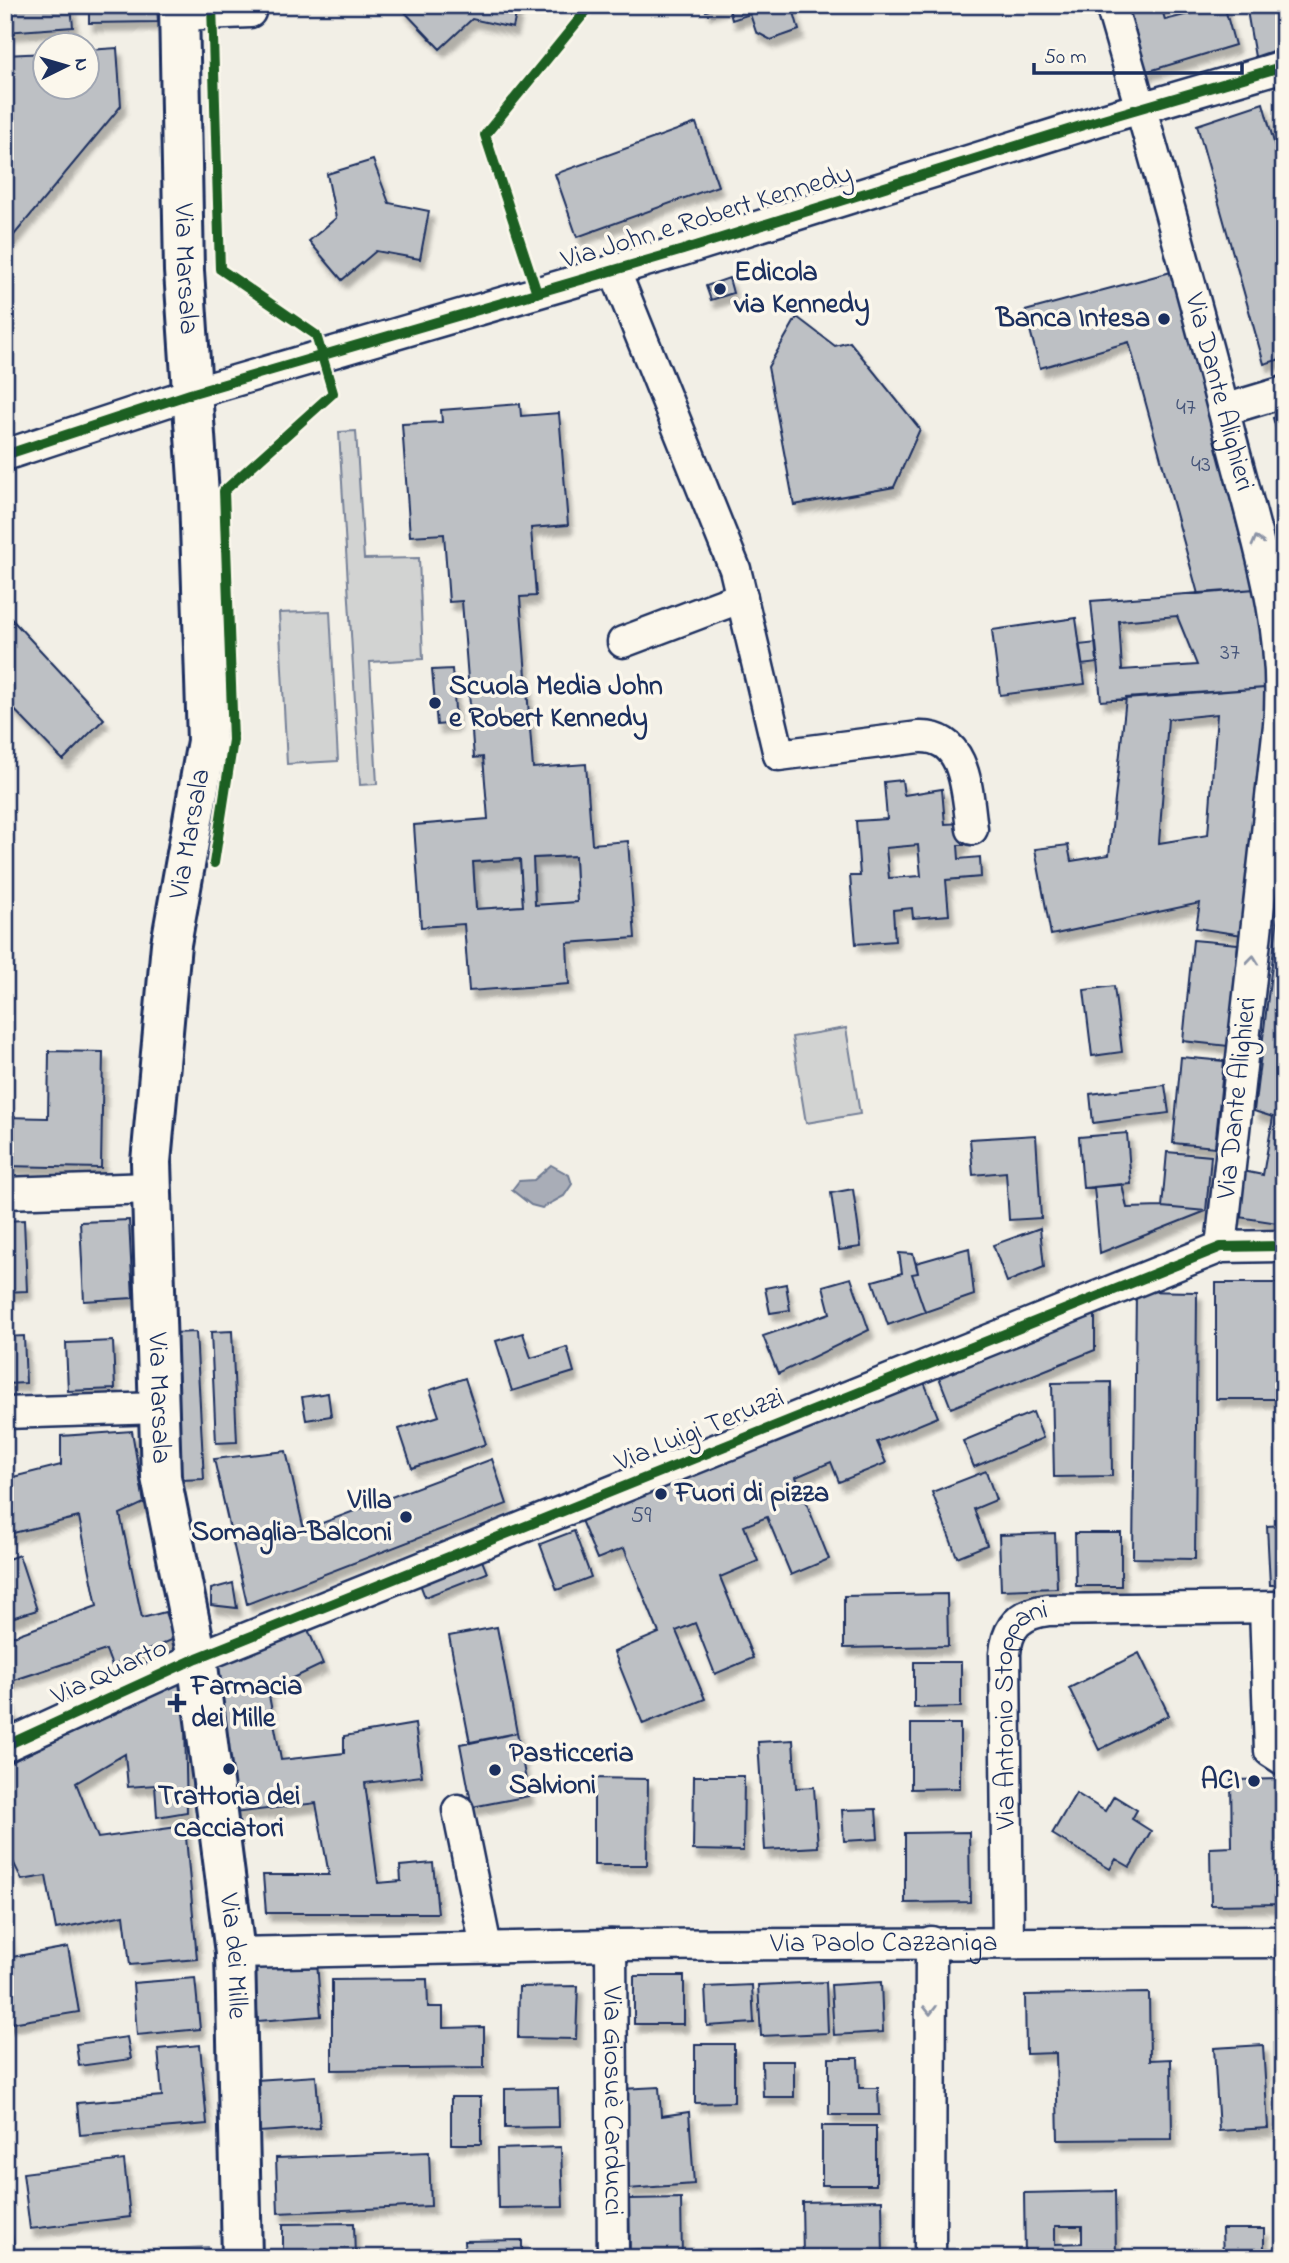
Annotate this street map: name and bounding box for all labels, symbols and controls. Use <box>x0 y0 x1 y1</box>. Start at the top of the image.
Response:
north arrow <box>32 32 102 102</box>
scale bar <box>1034 32 1242 76</box>
text: 50 m <box>1044 43 1087 73</box>
text: N <box>66 57 94 72</box>
street label: Via John e Robert Kennedy <box>556 154 857 282</box>
street label: Via Marsala <box>162 202 209 336</box>
place label: Edicola via Kennedy <box>733 253 870 326</box>
marker: Edicola via Kennedy <box>712 281 728 297</box>
street label: Via Dante Alighieri <box>1173 288 1265 496</box>
place label: Banca Intesa <box>994 299 1150 340</box>
marker: Banca Intesa <box>1156 311 1172 327</box>
house number: 47 <box>1176 391 1196 426</box>
house number: 43 <box>1191 448 1211 483</box>
one-way arrow <box>1251 535 1265 547</box>
house number: 37 <box>1220 636 1240 671</box>
place label: Scuola Media John e Robert Kennedy <box>449 667 663 740</box>
marker: Scuola Media John e Robert Kennedy <box>427 695 443 711</box>
street label: Via Marsala <box>159 766 223 903</box>
one-way arrow <box>1245 954 1260 965</box>
street label: Via Dante Alighieri <box>1207 995 1269 1202</box>
street label: Via Marsala <box>136 1331 181 1465</box>
street label: Via Luigi Teruzzi <box>608 1378 791 1484</box>
place label: Fuori di pizza <box>673 1474 829 1515</box>
place label: Villa Somaglia-Balconi <box>191 1481 392 1555</box>
marker: Fuori di pizza <box>653 1486 669 1502</box>
house number: 59 <box>631 1499 652 1534</box>
marker: Villa Somaglia-Balconi <box>398 1509 414 1525</box>
street label: Via Antonio Stoppani <box>984 1590 1050 1831</box>
street label: Via Quarto <box>44 1628 175 1718</box>
place label: Farmacia dei Mille <box>189 1667 302 1740</box>
marker: Farmacia dei Mille <box>169 1695 185 1711</box>
place label: Pasticceria Salvioni <box>509 1734 634 1807</box>
marker: Trattoria dei cacciatori <box>221 1761 237 1777</box>
place label: ACI <box>1201 1761 1240 1802</box>
marker: Pasticceria Salvioni <box>487 1762 503 1778</box>
marker: ACI <box>1246 1773 1262 1789</box>
place label: Trattoria dei cacciatori <box>158 1777 300 1850</box>
street label: Via dei Mille <box>207 1890 257 2020</box>
street label: Via Paolo Cazzaniga <box>769 1923 998 1965</box>
street label: Via Giosuè Carducci <box>591 1985 633 2216</box>
one-way arrow <box>922 2005 938 2016</box>

